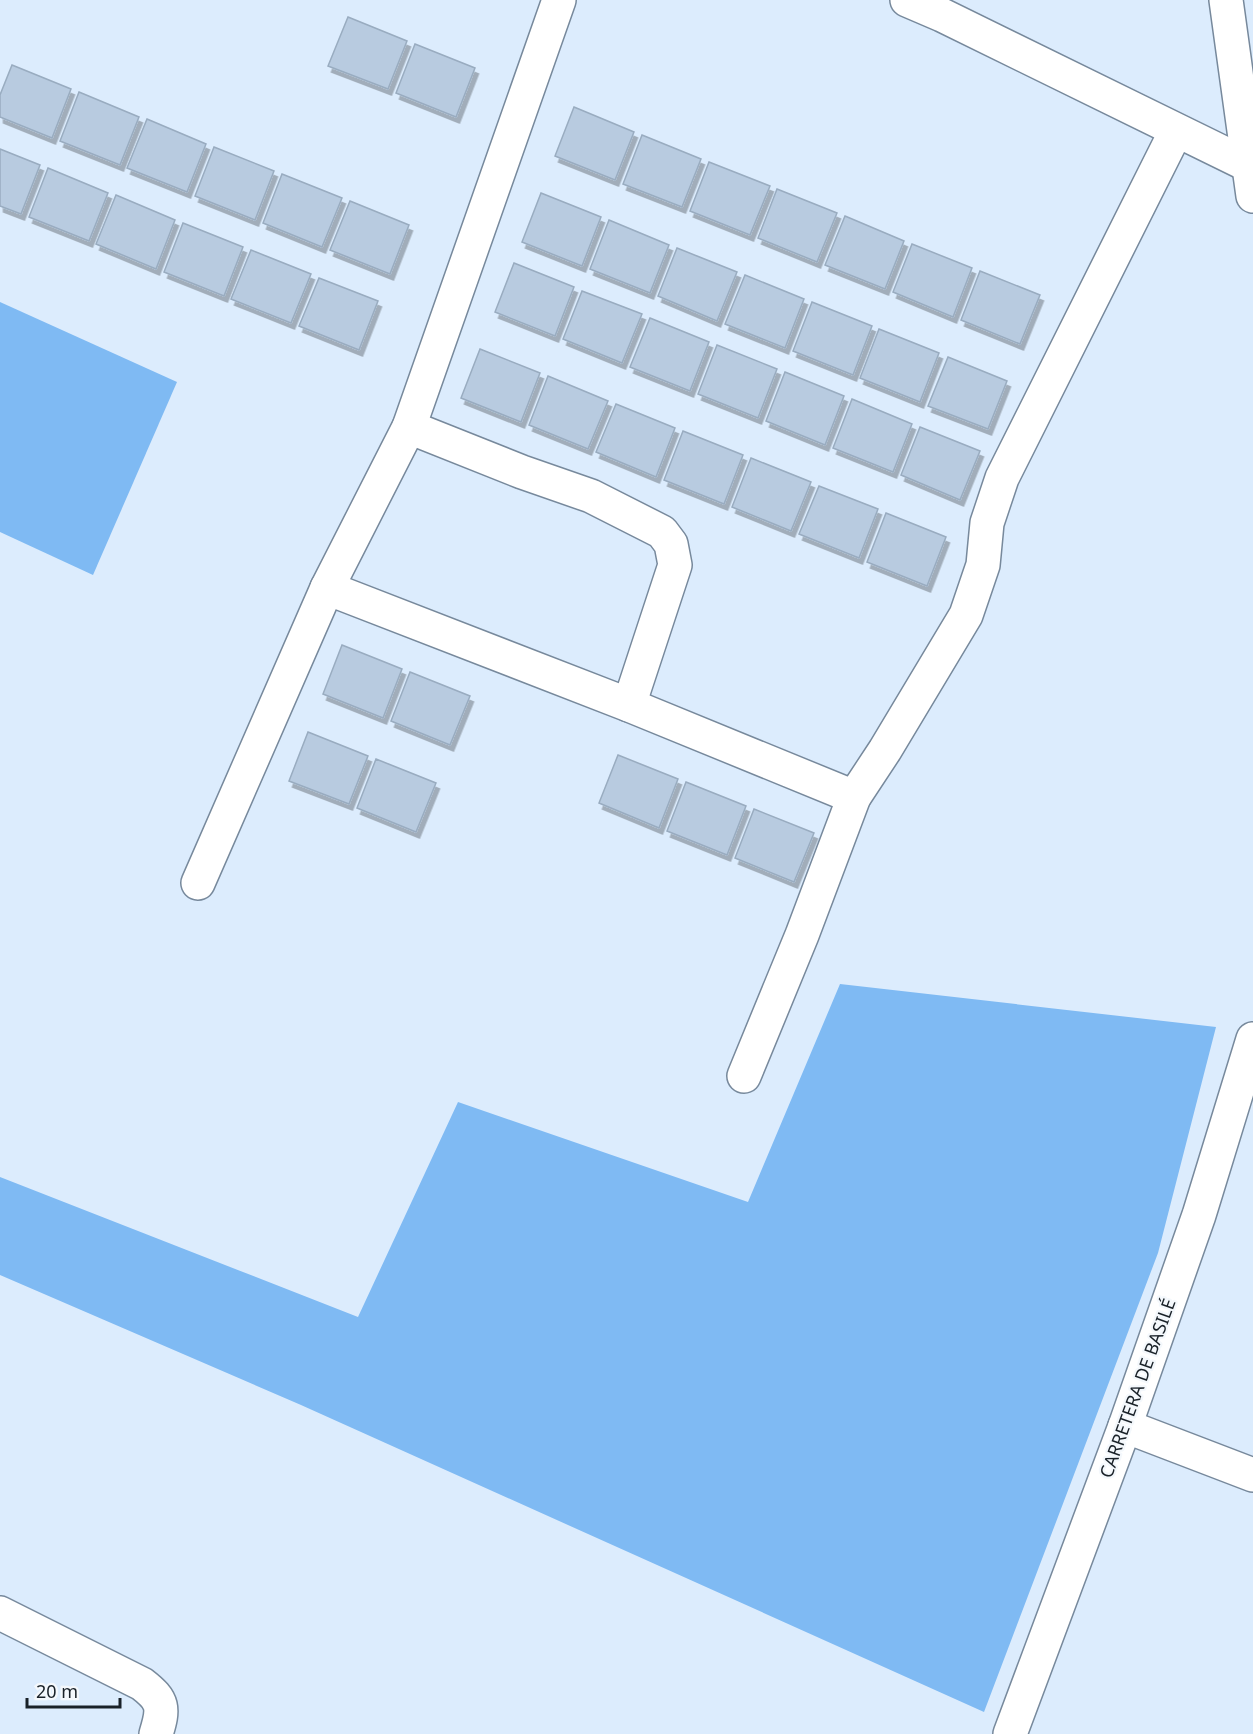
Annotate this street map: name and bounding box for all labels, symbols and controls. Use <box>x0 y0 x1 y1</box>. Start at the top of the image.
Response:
street label: CARRETERA DE BASILÉ <box>1093 1295 1181 1481</box>
scale bar <box>27 1671 120 1709</box>
text: 20 m <box>36 1679 78 1703</box>

